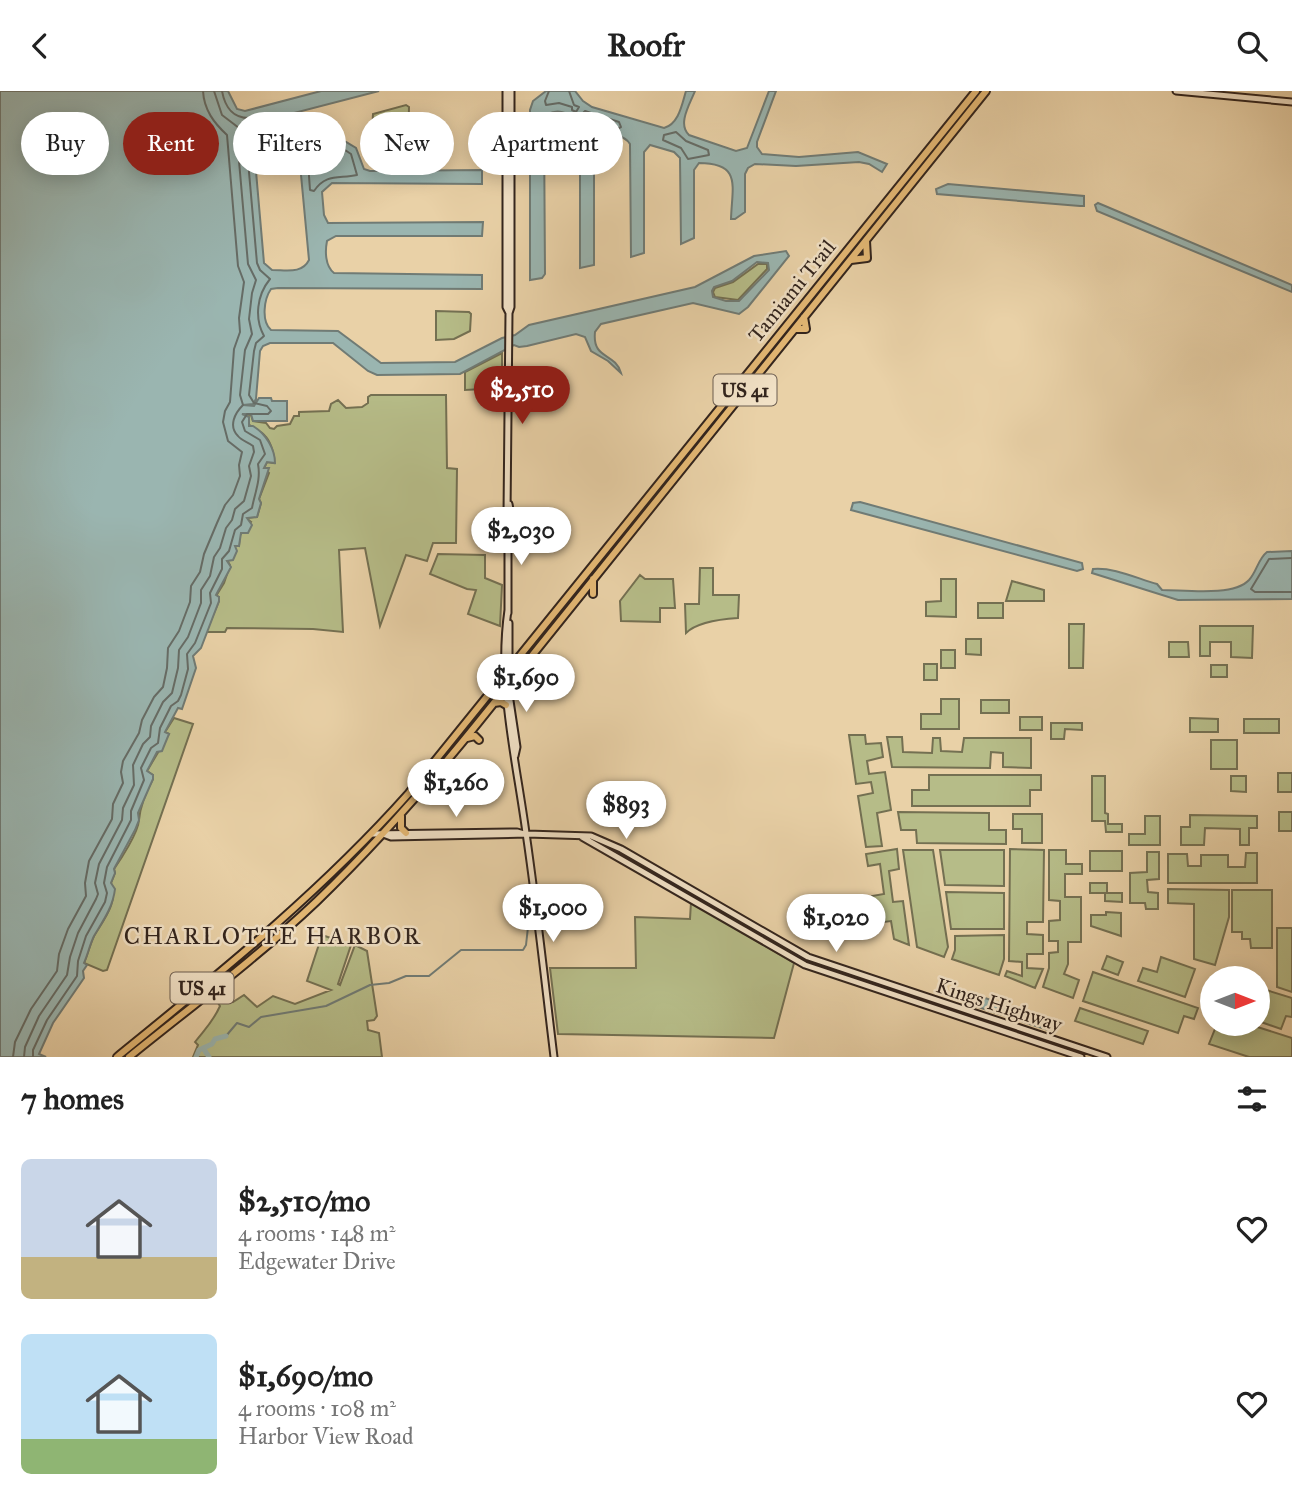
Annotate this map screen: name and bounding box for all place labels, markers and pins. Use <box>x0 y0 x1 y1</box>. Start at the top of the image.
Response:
pin: $2,510 <box>465 367 579 426</box>
pin: $2,030 <box>464 507 578 567</box>
pin: $1,690 <box>469 655 583 714</box>
pin: $1,260 <box>399 759 513 819</box>
pin: $893 <box>585 781 667 841</box>
pin: $1,000 <box>496 885 610 944</box>
pin: $1,020 <box>779 895 893 954</box>

